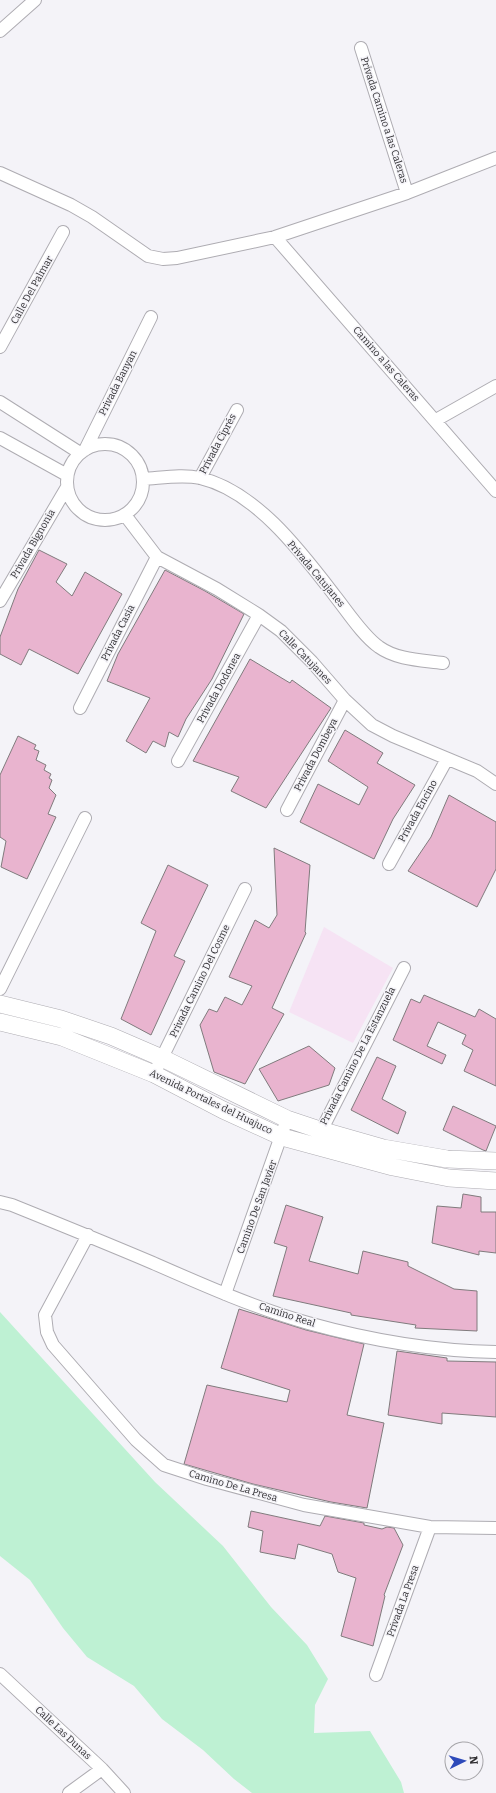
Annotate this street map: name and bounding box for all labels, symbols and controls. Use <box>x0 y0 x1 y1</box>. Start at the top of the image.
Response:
street label: Privada Camino a las Caleras <box>358 55 410 185</box>
street label: Calle Del Palmar <box>8 253 56 326</box>
street label: Camino a las Caleras <box>350 324 422 404</box>
street label: Privada Banyan <box>96 348 140 418</box>
street label: Privada Ciprés <box>197 412 239 476</box>
street label: Privada Bignonia <box>8 507 58 581</box>
street label: Privada Catujanes <box>285 538 347 610</box>
street label: Privada Casia <box>99 602 138 663</box>
street label: Calle Catujanes <box>276 627 334 687</box>
street label: Privada Dodonea <box>195 650 244 725</box>
street label: Privada Dombeya <box>292 716 341 793</box>
street label: Privada Encino <box>396 778 440 844</box>
street label: Privada Camino Del Cosme <box>167 923 233 1039</box>
street label: Privada Camino De La Estanzuela <box>318 984 398 1127</box>
street label: Avenida Portales del Huajuco <box>148 1067 275 1137</box>
street label: Camino De San Javier <box>234 1158 280 1256</box>
street label: Camino Real <box>257 1300 317 1330</box>
street label: Camino De La Presa <box>187 1468 279 1505</box>
street label: Privada La Presa <box>384 1563 422 1638</box>
street label: Calle Las Dunas <box>32 1704 94 1762</box>
north arrow <box>444 1741 484 1781</box>
text: N <box>467 1755 480 1765</box>

